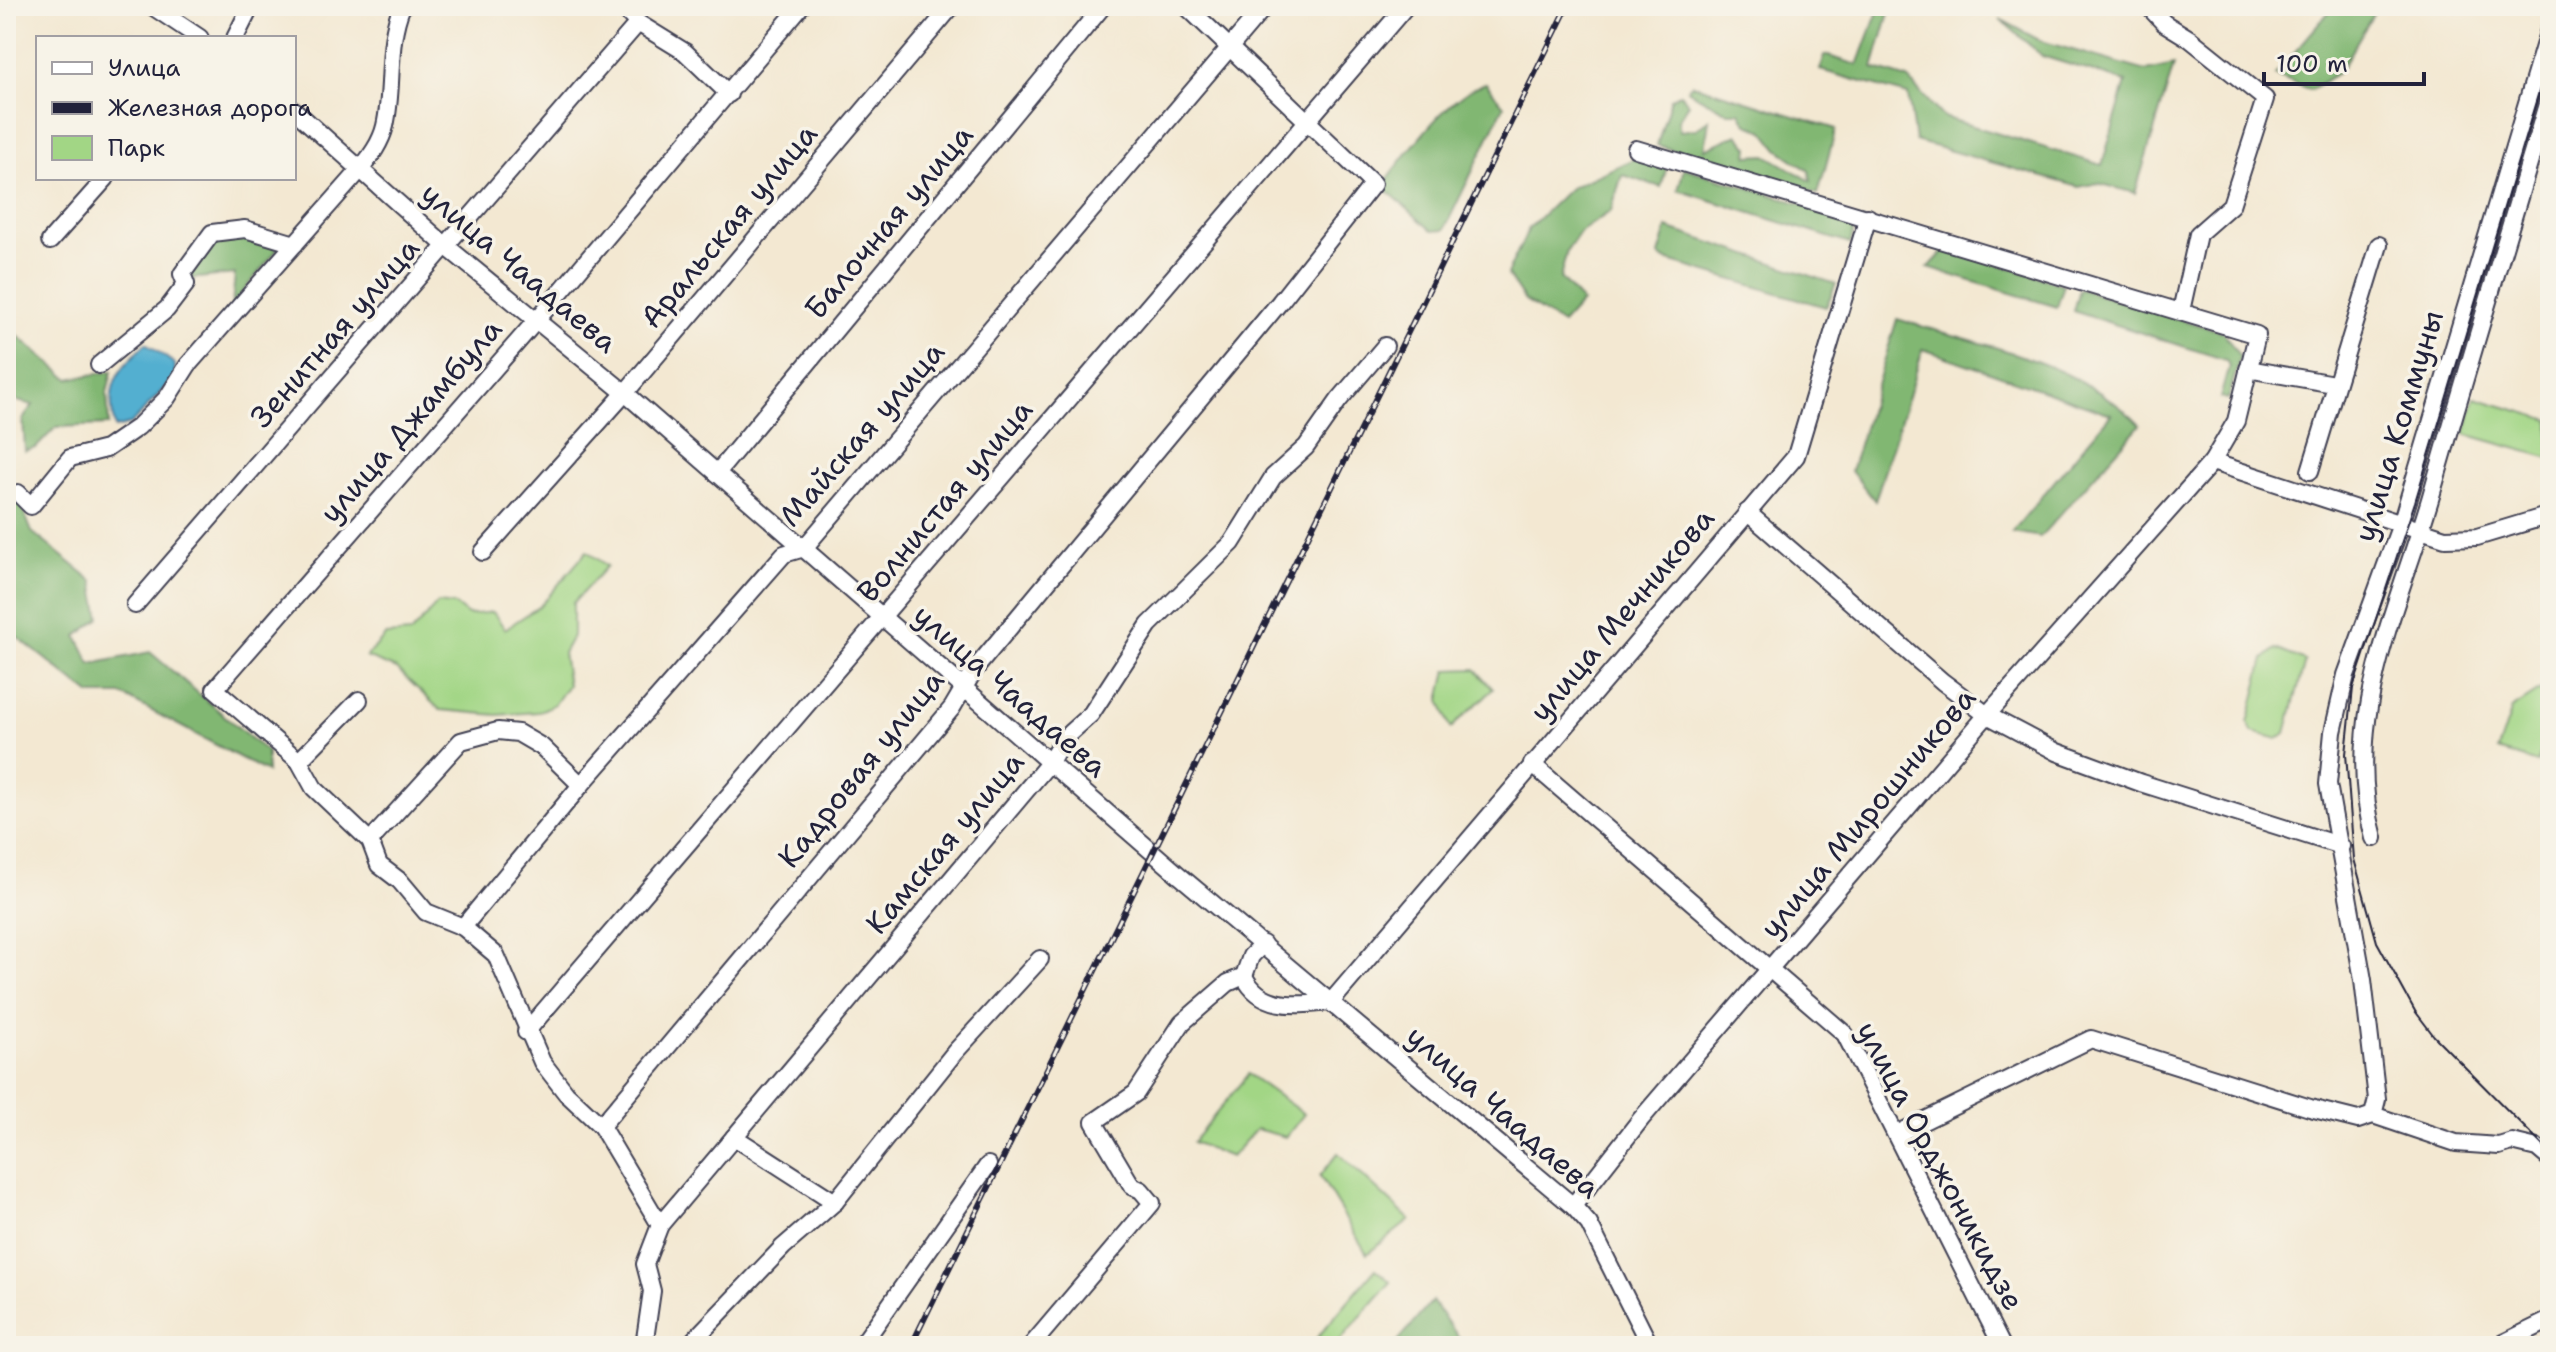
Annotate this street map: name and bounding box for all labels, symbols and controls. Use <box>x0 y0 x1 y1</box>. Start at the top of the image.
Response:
legend <box>36 36 296 180</box>
scale bar <box>2264 36 2424 86</box>
text: 100 m <box>2276 48 2348 80</box>
text: Улица <box>108 52 181 84</box>
text: Железная дорога <box>108 92 312 124</box>
street label: Аральская улица <box>631 114 827 337</box>
street label: Балочная улица <box>795 116 982 328</box>
text: Парк <box>108 132 165 164</box>
street label: улица Чаадаева <box>412 173 627 362</box>
street label: Зенитная улица <box>241 229 429 436</box>
street label: улица Коммуны <box>2344 305 2453 547</box>
street label: улица Джамбула <box>310 309 511 532</box>
street label: Майская улица <box>770 332 954 535</box>
street label: Волнистая улица <box>847 390 1042 611</box>
street label: улица Мечникова <box>1520 499 1723 730</box>
street label: улица Чаадаева <box>904 595 1117 787</box>
street label: Кадровая улица <box>768 661 953 876</box>
street label: улица Мирошникова <box>1750 678 1985 947</box>
street label: Камская улица <box>856 742 1033 943</box>
street label: улица Орджоникидзе <box>1847 1014 2034 1317</box>
street label: улица Чаадаева <box>1397 1016 1610 1208</box>

